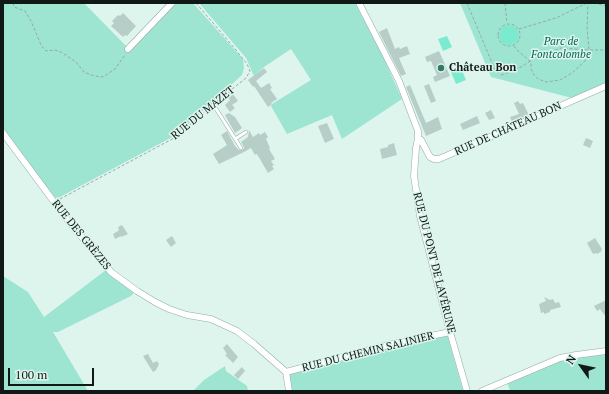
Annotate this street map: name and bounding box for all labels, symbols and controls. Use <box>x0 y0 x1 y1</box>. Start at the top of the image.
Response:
park label: Parc de Fontcolombe <box>531 35 591 61</box>
place label: Château Bon <box>449 61 516 75</box>
marker: Château Bon <box>436 63 446 73</box>
street label: RUE DU MAZET <box>169 83 237 143</box>
street label: RUE DE CHÂTEAU BON <box>452 99 564 159</box>
street label: RUE DU PONT DE LAVÉRUNE <box>410 191 458 335</box>
street label: RUE DES GRÈZES <box>49 197 113 273</box>
street label: RUE DU CHEMIN SALINIER <box>301 329 435 375</box>
north arrow <box>561 346 601 386</box>
text: N <box>563 352 579 367</box>
scale bar <box>10 360 96 386</box>
text: 100 m <box>15 367 47 382</box>

